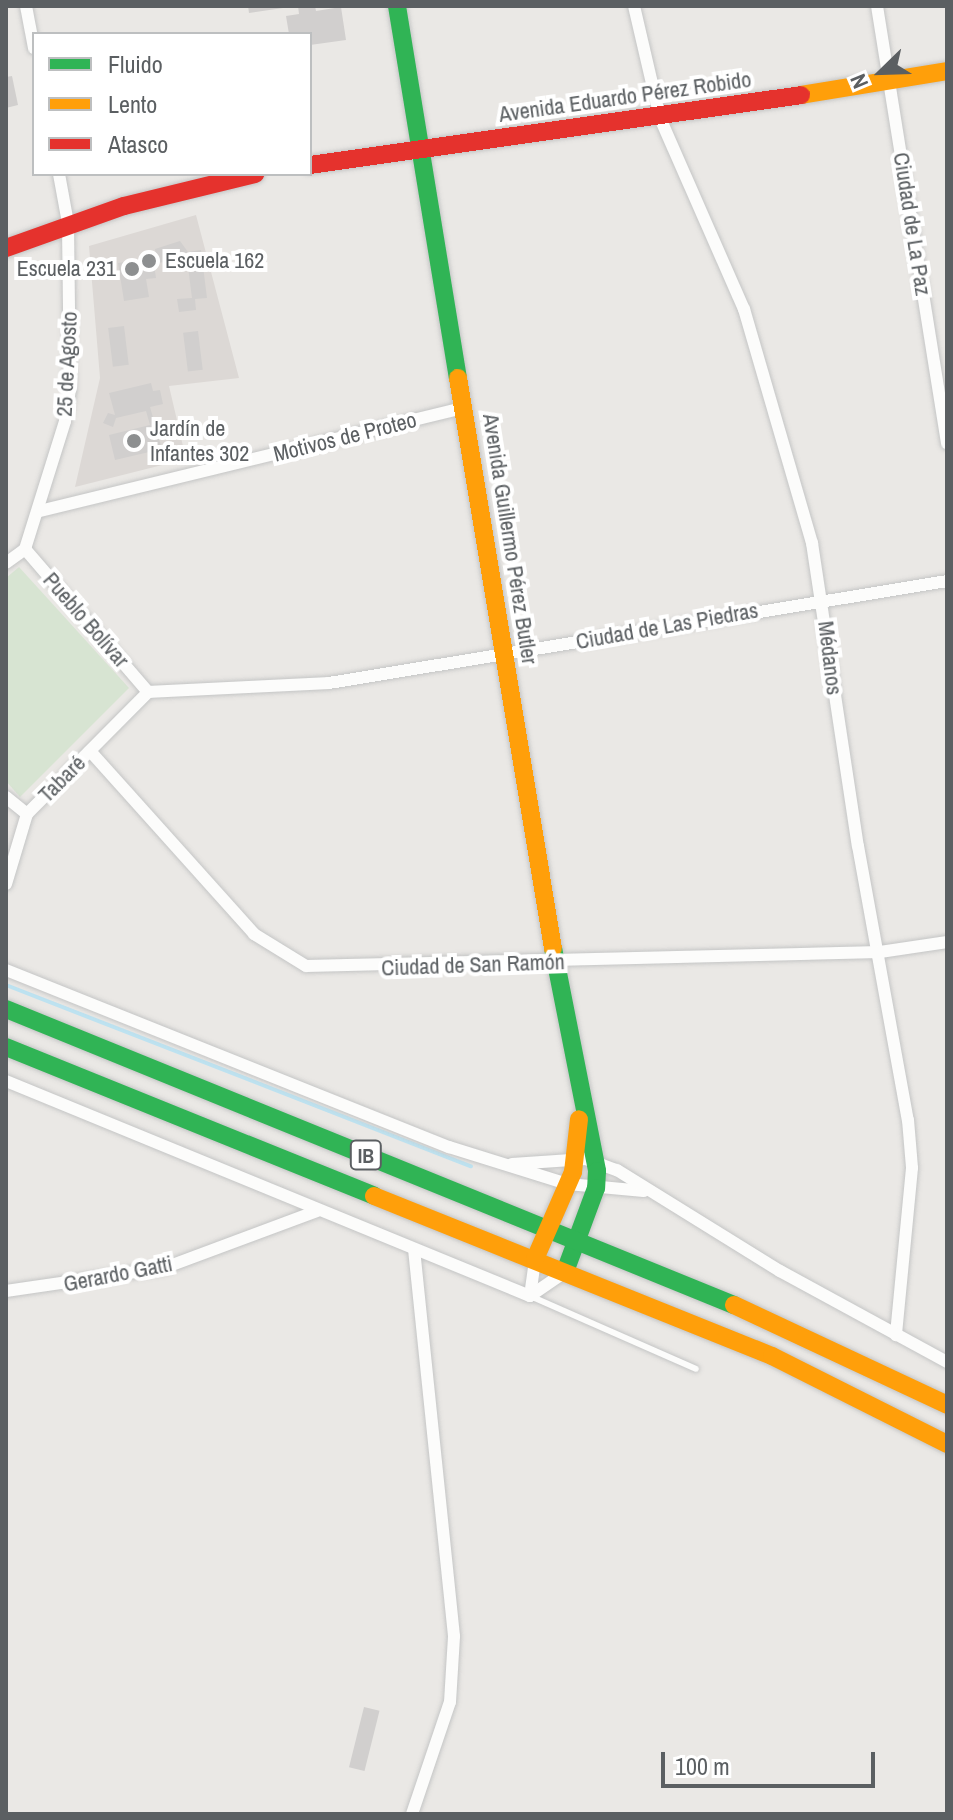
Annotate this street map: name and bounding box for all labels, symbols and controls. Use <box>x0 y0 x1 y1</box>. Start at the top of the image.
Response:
legend <box>32 32 312 176</box>
north arrow <box>841 32 921 112</box>
text: Fluido <box>108 48 163 80</box>
street label: Avenida Eduardo Pérez Robido <box>497 66 753 128</box>
text: N <box>843 70 875 93</box>
text: Lento <box>108 88 157 120</box>
text: Atasco <box>108 128 168 160</box>
street label: Ciudad de La Paz <box>888 151 936 297</box>
place label: Escuela 162 <box>165 248 264 274</box>
marker: Escuela 162 <box>140 252 158 270</box>
place label: Escuela 231 <box>17 256 116 282</box>
marker: Escuela 231 <box>123 260 141 278</box>
street label: 25 de Agosto <box>51 310 83 418</box>
street label: Motivos de Proteo <box>271 406 419 468</box>
street label: Avenida Guillermo Pérez Butler <box>477 412 543 666</box>
place label: Jardín de Infantes 302 <box>150 415 249 466</box>
marker: Jardín de Infantes 302 <box>125 432 143 450</box>
street label: Pueblo Bolívar <box>38 567 134 673</box>
street label: Ciudad de Las Piedras <box>574 597 760 655</box>
street label: Médanos <box>812 620 848 696</box>
street label: Tabaré <box>33 750 91 808</box>
street label: Ciudad de San Ramón <box>381 949 565 981</box>
road number: IB <box>348 1139 384 1171</box>
street label: Gerardo Gatti <box>61 1251 175 1297</box>
scale bar <box>665 1736 879 1786</box>
text: 100 m <box>675 1750 730 1782</box>

